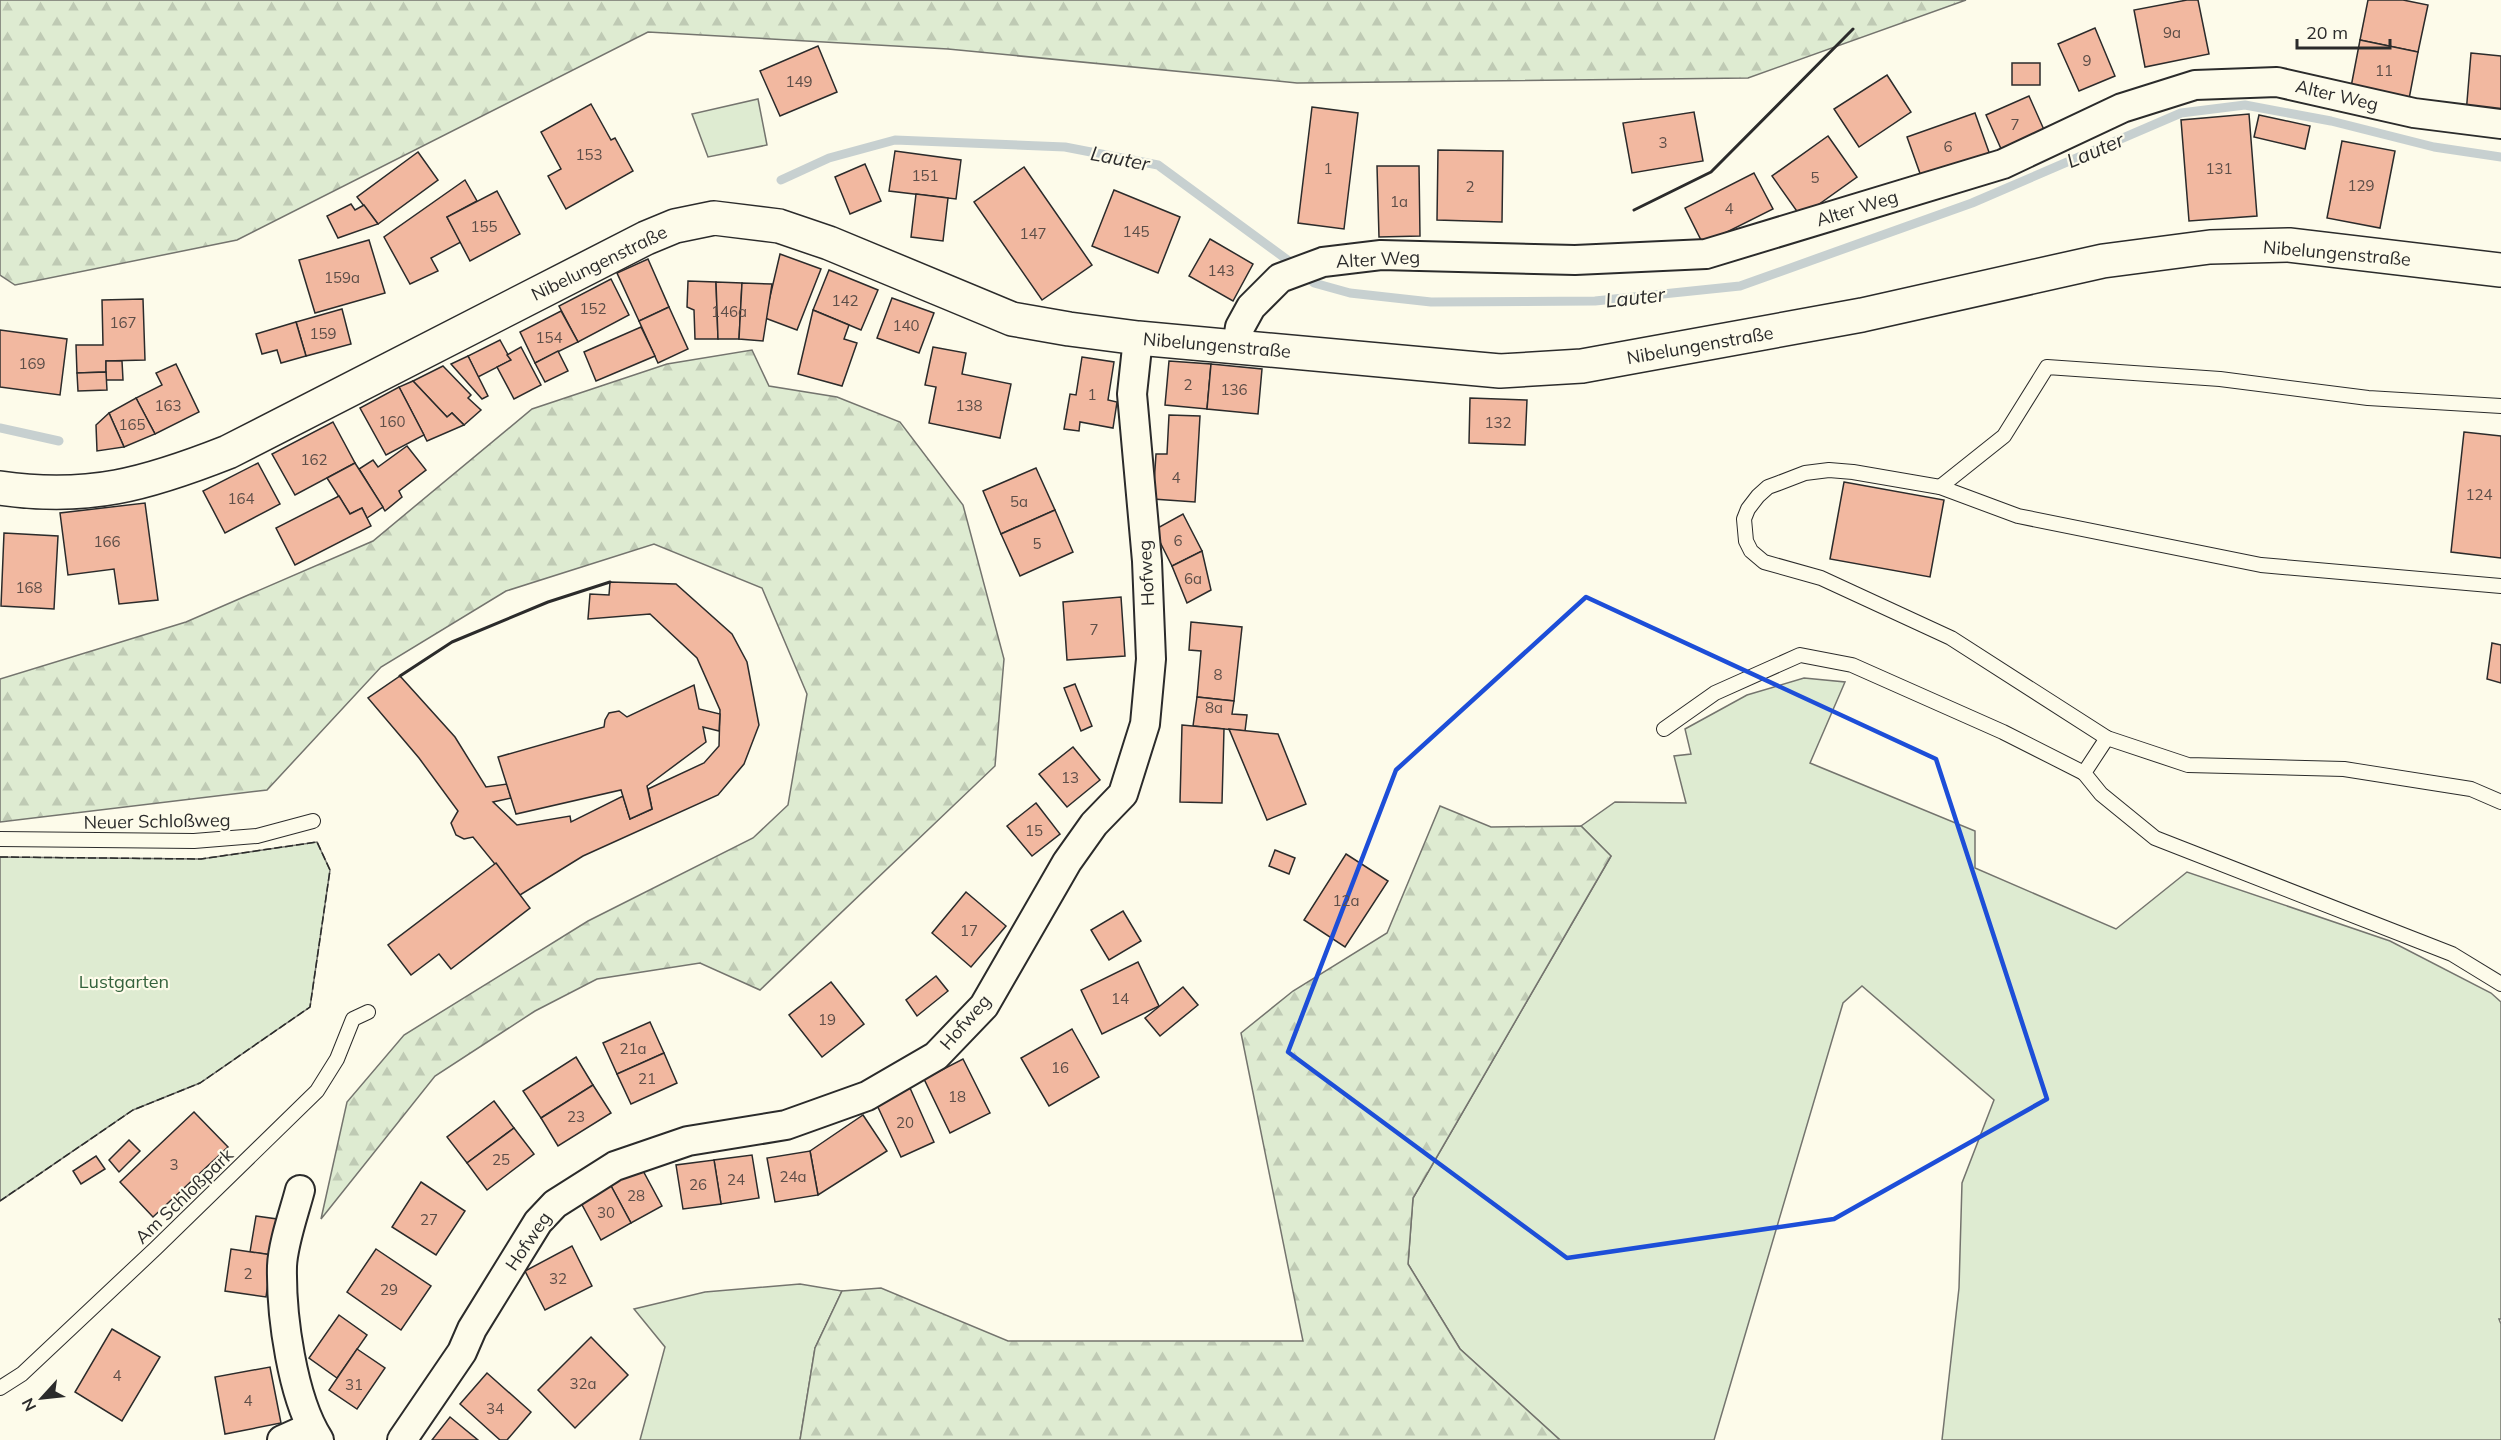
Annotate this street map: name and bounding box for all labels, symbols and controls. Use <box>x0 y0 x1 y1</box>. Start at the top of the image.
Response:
scale bar <box>2297 12 2390 50</box>
text: 20 m <box>2306 21 2348 44</box>
house number: 9a <box>2163 23 2181 42</box>
house number: 9 <box>2082 51 2092 70</box>
house number: 11 <box>2375 61 2393 80</box>
house number: 149 <box>785 72 813 91</box>
street label: Alter Weg <box>2293 74 2381 116</box>
house number: 7 <box>2010 115 2020 134</box>
water label: Lauter <box>2063 127 2128 173</box>
house number: 3 <box>1658 133 1668 152</box>
house number: 6 <box>1943 137 1953 156</box>
water label: Lauter <box>1088 140 1152 176</box>
house number: 153 <box>575 145 603 164</box>
house number: 1 <box>1323 159 1333 178</box>
house number: 131 <box>2205 159 2233 178</box>
house number: 151 <box>911 166 939 185</box>
house number: 5 <box>1810 168 1820 187</box>
house number: 129 <box>2347 176 2375 195</box>
house number: 2 <box>1465 177 1475 196</box>
street label: Alter Weg <box>1813 185 1901 231</box>
house number: 1a <box>1390 192 1408 211</box>
house number: 4 <box>1724 199 1734 218</box>
house number: 155 <box>470 217 498 236</box>
street label: Nibelungenstraße <box>527 220 671 306</box>
house number: 145 <box>1122 222 1150 241</box>
house number: 147 <box>1019 224 1047 243</box>
street label: Nibelungenstraße <box>2262 235 2412 271</box>
street label: Alter Weg <box>1335 245 1421 273</box>
house number: 143 <box>1207 261 1235 280</box>
house number: 159a <box>324 268 360 287</box>
water label: Lauter <box>1604 281 1667 313</box>
house number: 142 <box>831 291 859 310</box>
house number: 152 <box>579 299 607 318</box>
house number: 146a <box>711 302 747 321</box>
house number: 167 <box>109 313 137 332</box>
house number: 140 <box>892 316 920 335</box>
street label: Nibelungenstraße <box>1625 321 1775 369</box>
house number: 159 <box>309 324 337 343</box>
street label: Nibelungenstraße <box>1142 327 1292 363</box>
house number: 154 <box>535 328 563 347</box>
house number: 169 <box>18 354 46 373</box>
house number: 2 <box>1183 375 1193 394</box>
house number: 136 <box>1220 380 1248 399</box>
house number: 1 <box>1087 385 1097 404</box>
house number: 163 <box>154 396 182 415</box>
house number: 138 <box>955 396 983 415</box>
house number: 160 <box>378 412 406 431</box>
house number: 132 <box>1484 413 1512 432</box>
house number: 165 <box>118 415 146 434</box>
house number: 162 <box>300 450 328 469</box>
house number: 4 <box>1171 468 1181 487</box>
house number: 124 <box>2465 485 2493 504</box>
house number: 164 <box>227 489 255 508</box>
house number: 5a <box>1010 492 1028 511</box>
house number: 6 <box>1173 531 1183 550</box>
house number: 166 <box>93 532 121 551</box>
house number: 5 <box>1032 534 1042 553</box>
street label: Hofweg <box>1133 539 1159 607</box>
house number: 6a <box>1184 569 1202 588</box>
house number: 168 <box>15 578 43 597</box>
house number: 7 <box>1089 620 1099 639</box>
house number: 8 <box>1213 665 1223 684</box>
house number: 8a <box>1205 698 1223 717</box>
house number: 13 <box>1061 768 1079 787</box>
street label: Neuer Schloßweg <box>83 808 231 834</box>
house number: 15 <box>1025 821 1043 840</box>
house number: 12a <box>1332 891 1360 910</box>
house number: 17 <box>960 921 978 940</box>
park label: Lustgarten <box>79 970 169 993</box>
house number: 14 <box>1111 989 1129 1008</box>
street label: Hofweg <box>935 990 995 1054</box>
house number: 19 <box>818 1010 836 1029</box>
house number: 21a <box>619 1039 647 1058</box>
house number: 16 <box>1051 1058 1069 1077</box>
house number: 21 <box>638 1069 656 1088</box>
house number: 18 <box>948 1087 966 1106</box>
house number: 23 <box>567 1107 585 1126</box>
house number: 20 <box>896 1113 914 1132</box>
street label: Am Schloßpark <box>130 1143 238 1249</box>
house number: 25 <box>492 1150 510 1169</box>
house number: 3 <box>169 1155 179 1174</box>
house number: 24a <box>779 1167 807 1186</box>
house number: 24 <box>727 1170 745 1189</box>
house number: 26 <box>689 1175 707 1194</box>
house number: 28 <box>627 1186 645 1205</box>
house number: 30 <box>597 1203 615 1222</box>
street label: Hofweg <box>500 1207 556 1275</box>
house number: 27 <box>420 1210 438 1229</box>
house number: 2 <box>243 1264 253 1283</box>
house number: 32 <box>549 1269 567 1288</box>
house number: 29 <box>380 1280 398 1299</box>
house number: 4 <box>112 1366 122 1385</box>
north arrow <box>12 1368 72 1428</box>
house number: 32a <box>569 1374 597 1393</box>
house number: 31 <box>345 1375 363 1394</box>
house number: 4 <box>243 1391 253 1410</box>
text: N <box>17 1395 40 1415</box>
house number: 34 <box>486 1399 504 1418</box>

